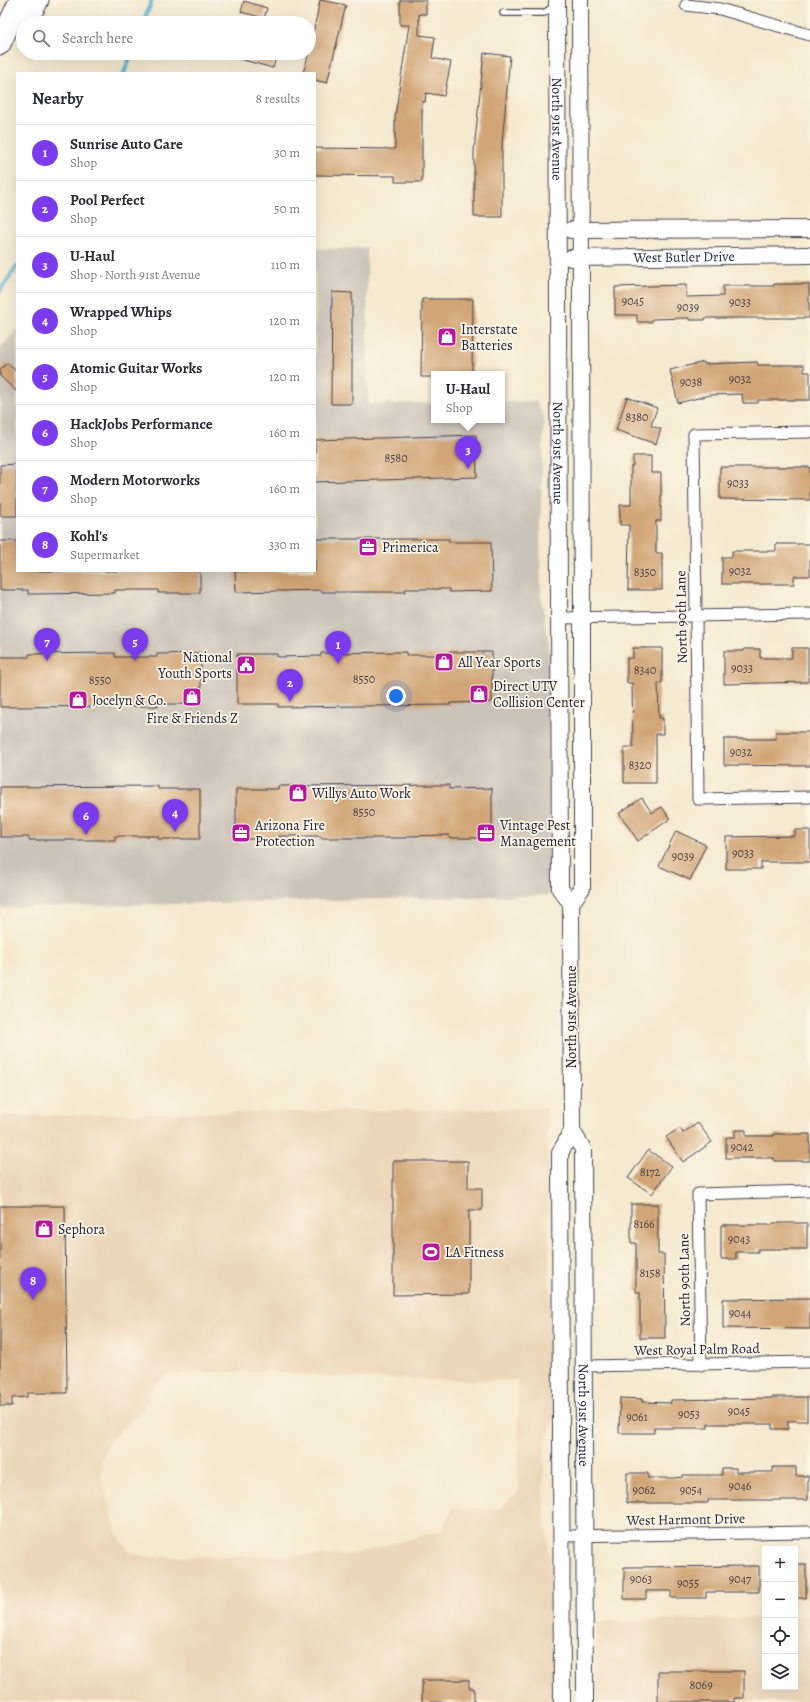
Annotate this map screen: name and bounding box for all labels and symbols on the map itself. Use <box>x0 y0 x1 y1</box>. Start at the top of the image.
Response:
street label: North 91st Avenue <box>547 77 567 181</box>
street label: West Butler Drive <box>632 247 735 267</box>
house number: 9045 <box>622 293 644 309</box>
house number: 9033 <box>729 294 751 310</box>
house number: 9039 <box>677 299 699 315</box>
place label: Interstate Batteries <box>461 320 518 355</box>
shop icon: Interstate Batteries <box>436 326 458 348</box>
house number: 9032 <box>729 371 752 387</box>
house number: 9038 <box>680 374 703 390</box>
street label: North 91st Avenue <box>548 401 568 505</box>
house number: 8380 <box>625 409 649 425</box>
pin: 3 <box>455 436 481 469</box>
house number: 8580 <box>384 450 408 466</box>
house number: 9033 <box>727 475 749 491</box>
office icon: Primerica <box>357 536 379 558</box>
place label: Primerica <box>382 538 439 557</box>
house number: 9032 <box>729 563 752 579</box>
house number: 8350 <box>634 564 656 580</box>
street label: North 90th Lane <box>671 570 692 664</box>
pin: 7 <box>34 628 60 661</box>
pin: 5 <box>122 628 148 661</box>
pin: 1 <box>325 631 351 664</box>
place label: National Youth Sports <box>157 648 233 683</box>
shop icon: All Year Sports <box>433 651 455 673</box>
place label: All Year Sports <box>457 653 541 672</box>
public building icon: National Youth Sports <box>235 654 257 676</box>
house number: 9033 <box>731 660 753 676</box>
house number: 8340 <box>634 662 656 678</box>
pin: 2 <box>277 669 303 702</box>
house number: 8550 <box>353 671 375 687</box>
house number: 8550 <box>89 672 111 688</box>
place label: Direct UTV Collision Center <box>493 677 586 712</box>
shop icon: Direct UTV Collision Center <box>468 683 490 705</box>
shop icon: Fire & Friends Z <box>181 686 203 708</box>
your location <box>386 686 406 706</box>
shop icon: Jocelyn & Co. <box>67 689 89 711</box>
place label: Jocelyn & Co. <box>92 691 167 710</box>
place label: Fire & Friends Z <box>146 709 238 728</box>
house number: 9032 <box>730 744 753 760</box>
house number: 8320 <box>629 757 651 773</box>
shop icon: Willys Auto Work <box>287 782 309 804</box>
place label: Willys Auto Work <box>311 784 411 803</box>
pin: 4 <box>162 799 188 832</box>
pin: 6 <box>73 802 99 835</box>
house number: 8550 <box>353 804 375 820</box>
place label: Arizona Fire Protection <box>254 816 325 851</box>
place label: Vintage Pest Management <box>499 816 576 851</box>
office icon: Arizona Fire Protection <box>230 822 252 844</box>
office icon: Vintage Pest Management <box>475 822 497 844</box>
house number: 9033 <box>732 845 754 861</box>
house number: 9039 <box>672 848 694 864</box>
street label: North 91st Avenue <box>562 966 581 1068</box>
house number: 9042 <box>731 1139 754 1155</box>
house number: 8172 <box>640 1164 661 1180</box>
house number: 8166 <box>633 1216 655 1232</box>
shop icon: Sephora <box>33 1218 55 1240</box>
place label: Sephora <box>58 1220 105 1239</box>
house number: 9043 <box>728 1231 750 1247</box>
street label: North 90th Lane <box>674 1233 695 1327</box>
sports icon: LA Fitness <box>420 1241 442 1263</box>
place label: LA Fitness <box>445 1243 504 1262</box>
house number: 8158 <box>640 1265 661 1281</box>
pin: 8 <box>20 1267 46 1300</box>
house number: 9044 <box>729 1305 752 1321</box>
street label: West Royal Palm Road <box>633 1339 761 1360</box>
street label: North 91st Avenue <box>574 1363 593 1466</box>
house number: 9045 <box>728 1403 750 1419</box>
house number: 9053 <box>678 1406 700 1422</box>
house number: 9061 <box>626 1409 648 1425</box>
house number: 9046 <box>729 1478 752 1494</box>
house number: 9062 <box>632 1482 656 1498</box>
house number: 9054 <box>680 1482 703 1498</box>
street label: West Harmont Drive <box>626 1509 745 1530</box>
house number: 9063 <box>630 1571 652 1587</box>
house number: 9047 <box>729 1571 752 1587</box>
house number: 9055 <box>677 1575 699 1591</box>
house number: 8069 <box>689 1677 713 1693</box>

